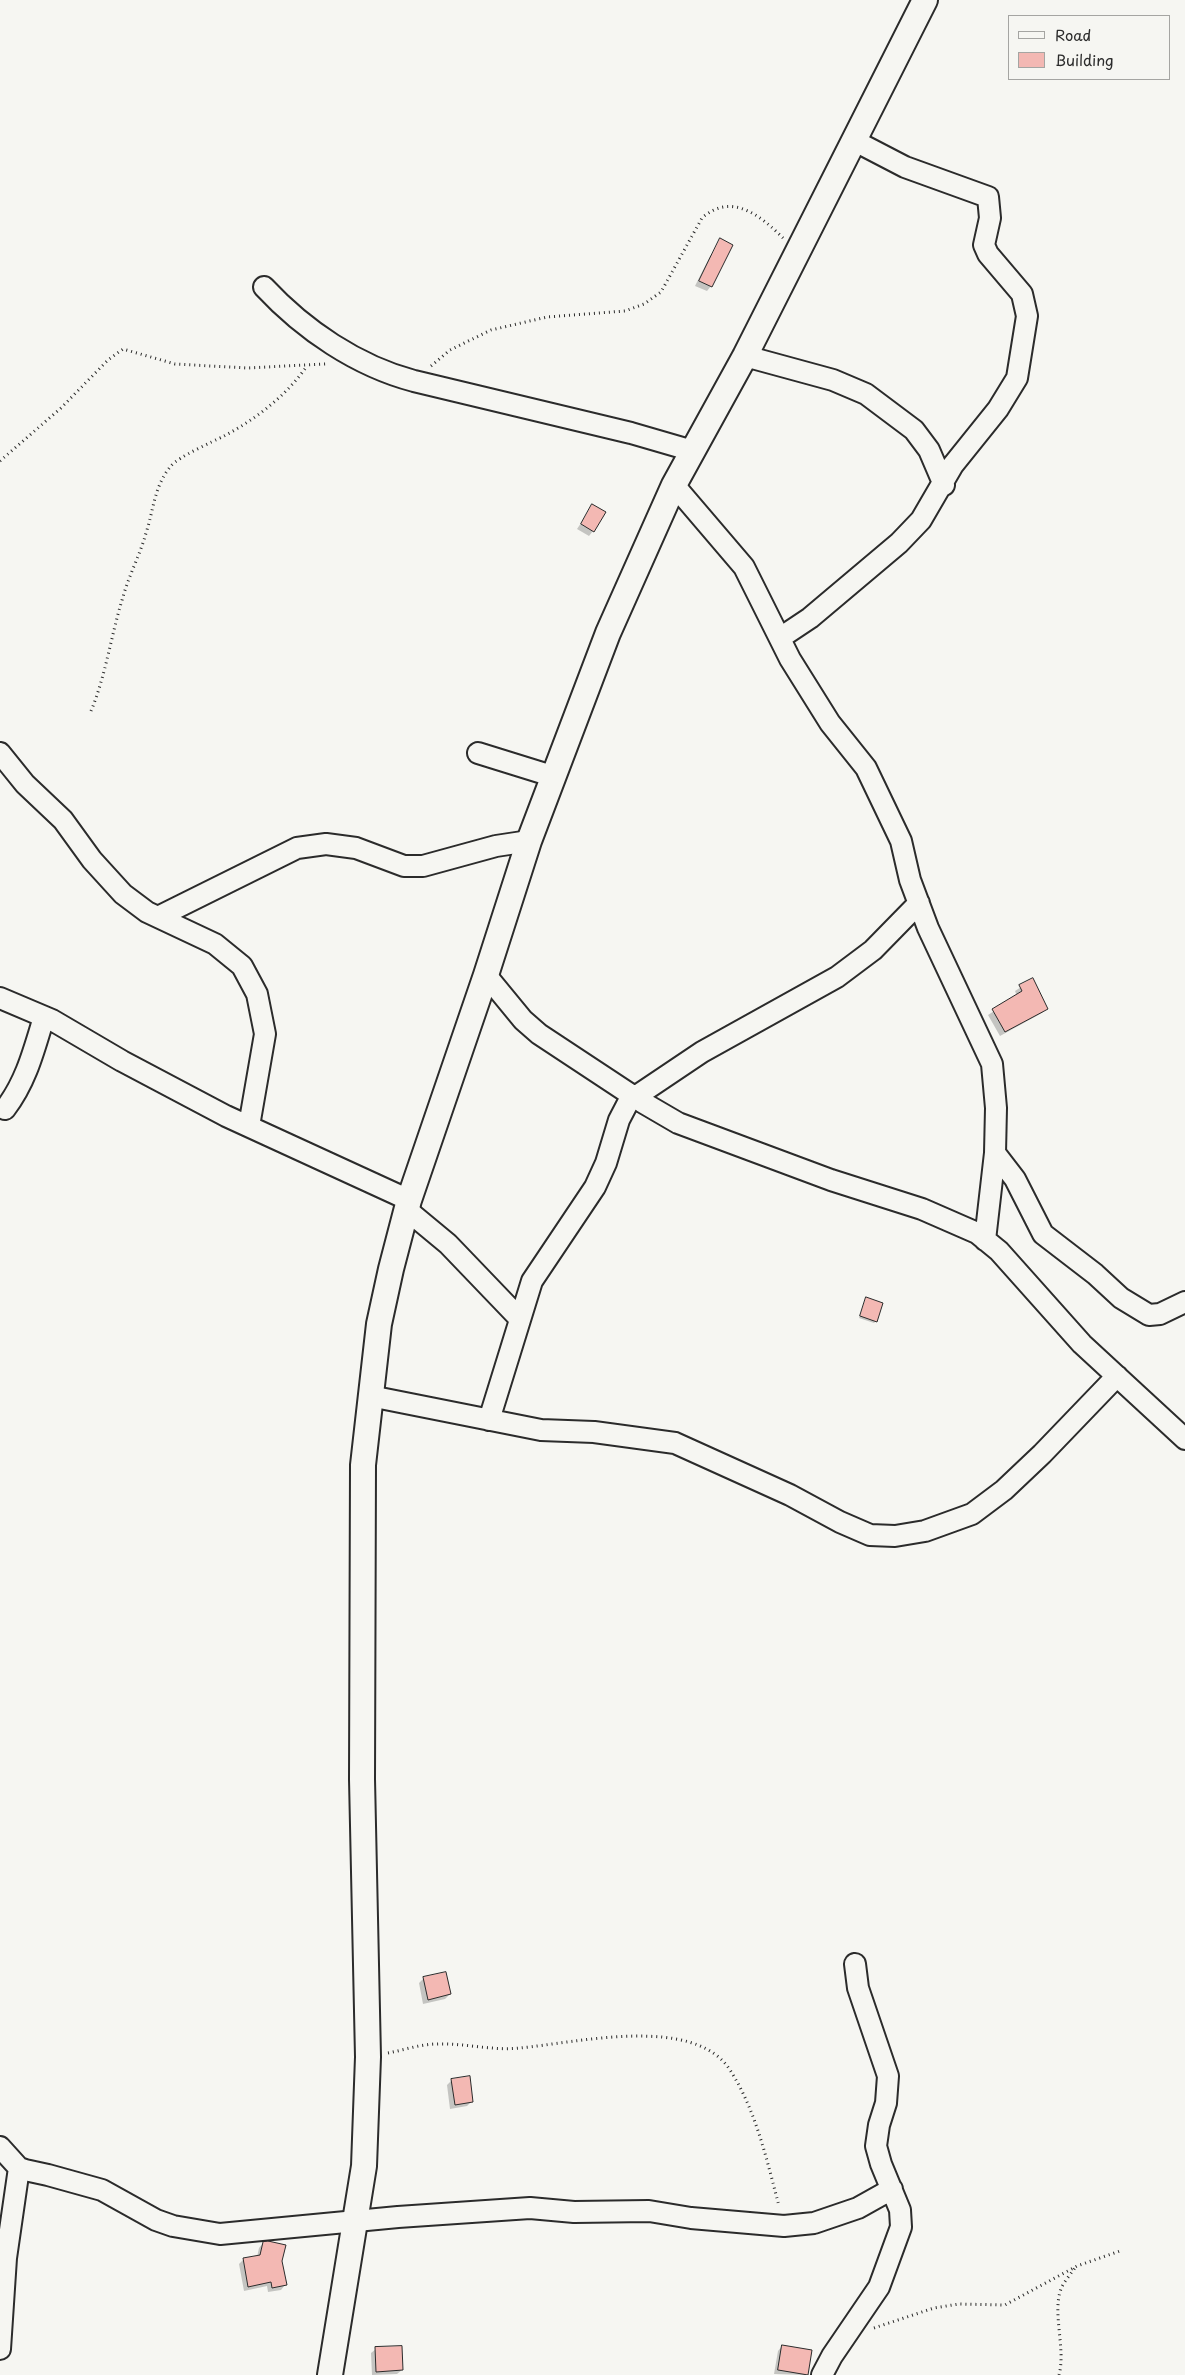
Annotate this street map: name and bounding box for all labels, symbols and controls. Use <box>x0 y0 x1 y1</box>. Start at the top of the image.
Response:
legend <box>1008 15 1170 80</box>
text: Road <box>1055 23 1091 46</box>
text: Building <box>1055 48 1114 71</box>

